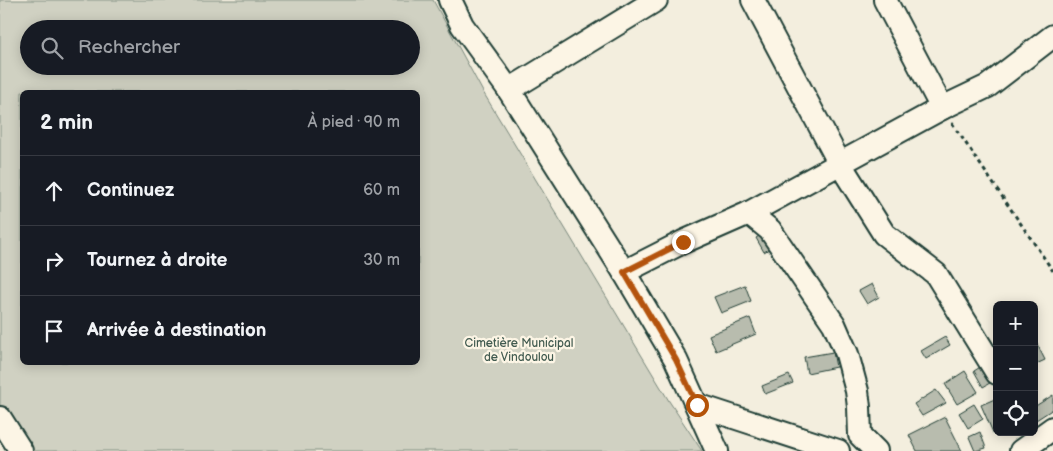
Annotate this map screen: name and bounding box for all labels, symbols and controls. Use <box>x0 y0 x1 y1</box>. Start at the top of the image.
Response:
search box <box>20 20 420 75</box>
icon: search <box>38 34 66 62</box>
text: Rechercher <box>78 36 180 59</box>
text: 2 min <box>40 110 93 135</box>
text: À pied · 90 m <box>308 113 400 132</box>
icon: ahead <box>40 177 68 205</box>
text: Continuez <box>87 179 174 202</box>
text: 60 m <box>363 181 400 200</box>
route end <box>672 231 695 254</box>
icon: right <box>40 247 68 275</box>
text: Tournez à droite <box>87 249 228 272</box>
text: 30 m <box>363 251 400 270</box>
map controls <box>993 301 1038 436</box>
button: + <box>993 301 1038 346</box>
icon: arrive <box>40 317 68 345</box>
text: Arrivée à destination <box>87 319 266 342</box>
park label: Cimetière Municipal de Vindoulou <box>465 336 573 365</box>
button: − <box>993 346 1038 391</box>
button: locate <box>993 391 1038 436</box>
route start <box>686 394 709 417</box>

